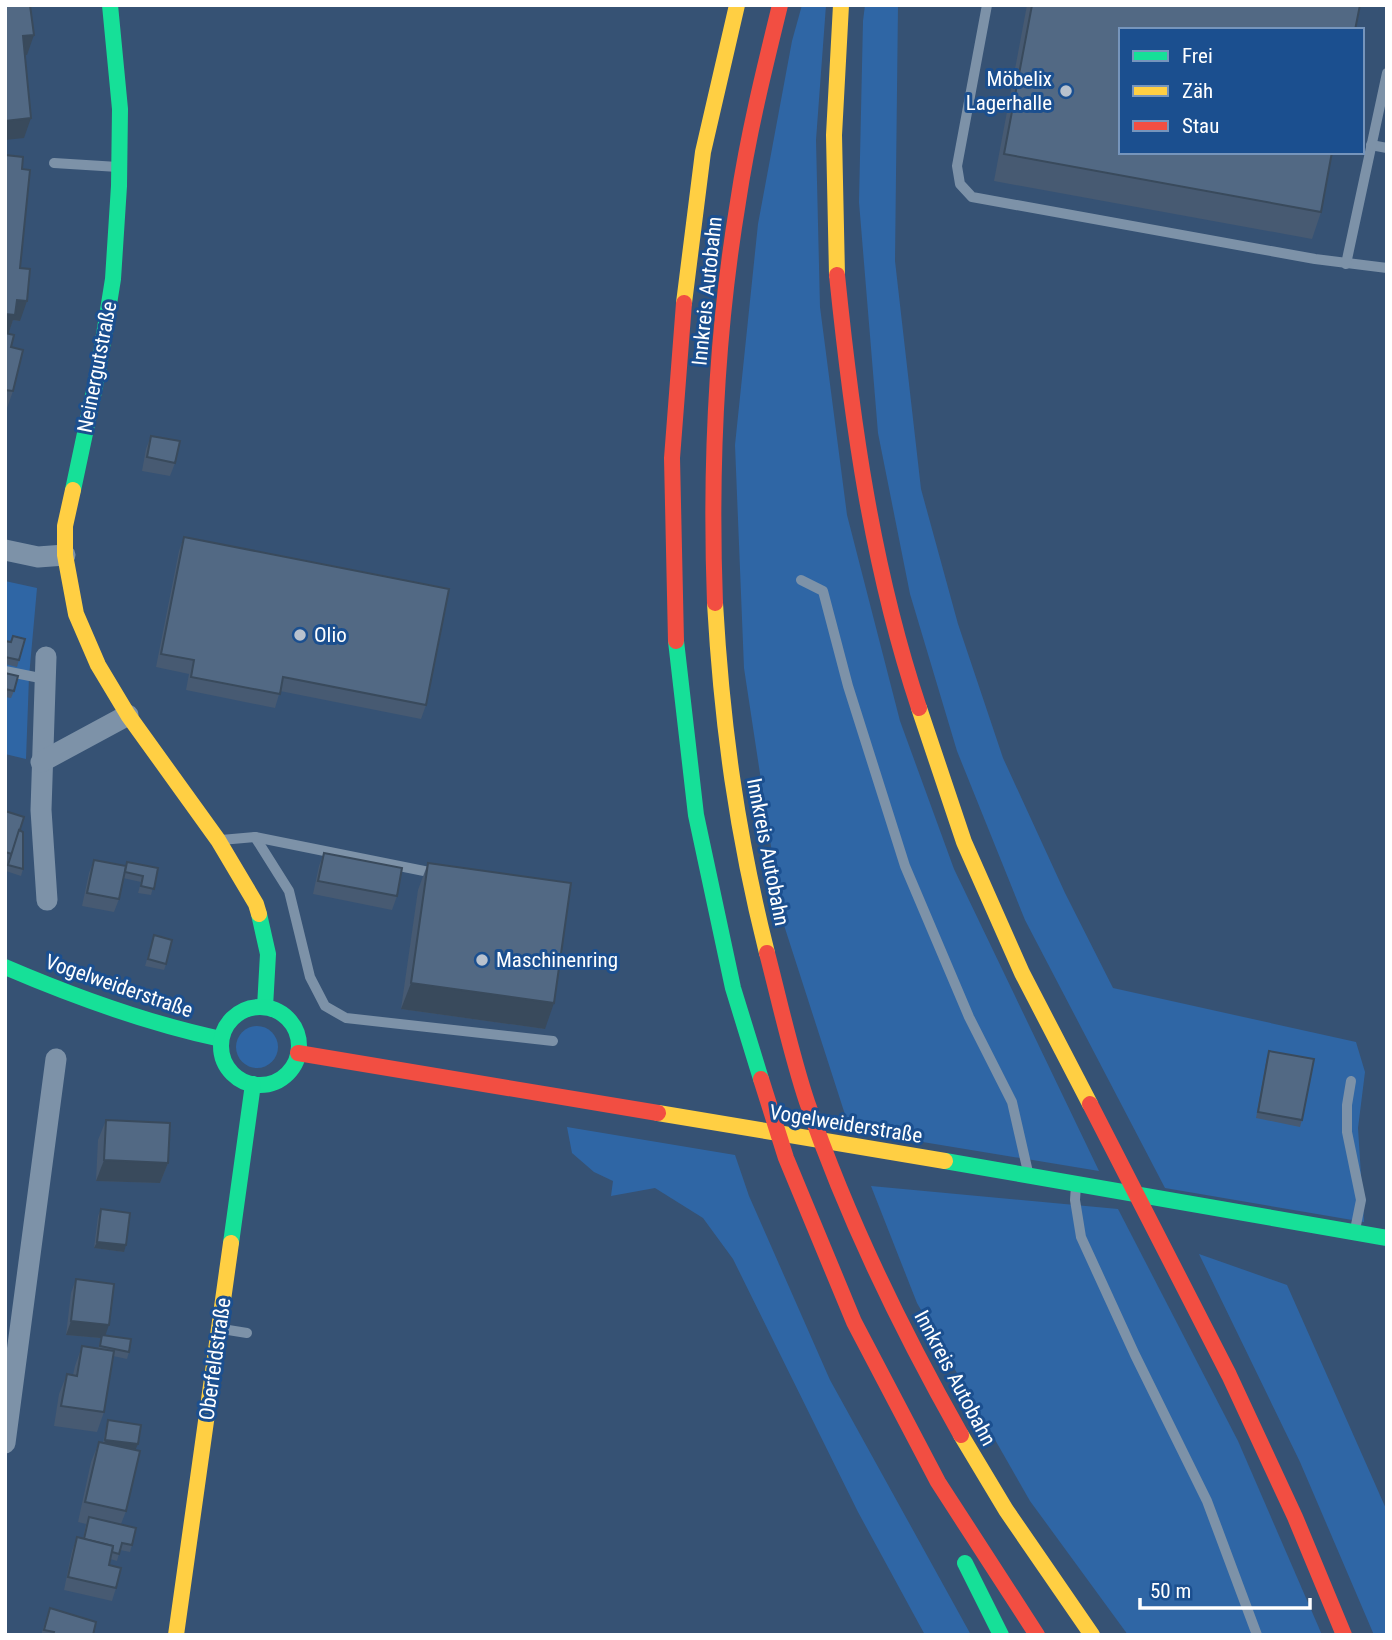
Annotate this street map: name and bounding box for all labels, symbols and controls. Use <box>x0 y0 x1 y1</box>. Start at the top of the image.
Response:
legend <box>1119 28 1364 154</box>
text: Frei <box>1182 44 1213 68</box>
place label: Möbelix Lagerhalle <box>966 67 1052 115</box>
text: Zäh <box>1182 79 1213 103</box>
marker: Möbelix Lagerhalle <box>1058 83 1074 99</box>
text: Stau <box>1182 114 1219 138</box>
street label: Innkreis Autobahn <box>687 215 727 367</box>
street label: Neinergutstraße <box>73 299 122 435</box>
place label: Olio <box>314 623 347 647</box>
marker: Olio <box>292 627 308 643</box>
street label: Innkreis Autobahn <box>742 776 794 928</box>
place label: Maschinenring <box>496 948 618 972</box>
street label: Vogelweiderstraße <box>42 950 196 1023</box>
marker: Maschinenring <box>474 952 490 968</box>
street label: Vogelweiderstraße <box>768 1100 924 1148</box>
street label: Oberfeldstraße <box>195 1296 235 1422</box>
street label: Innkreis Autobahn <box>909 1306 1001 1450</box>
scale bar <box>1140 1566 1310 1610</box>
text: 50 m <box>1150 1579 1191 1603</box>

